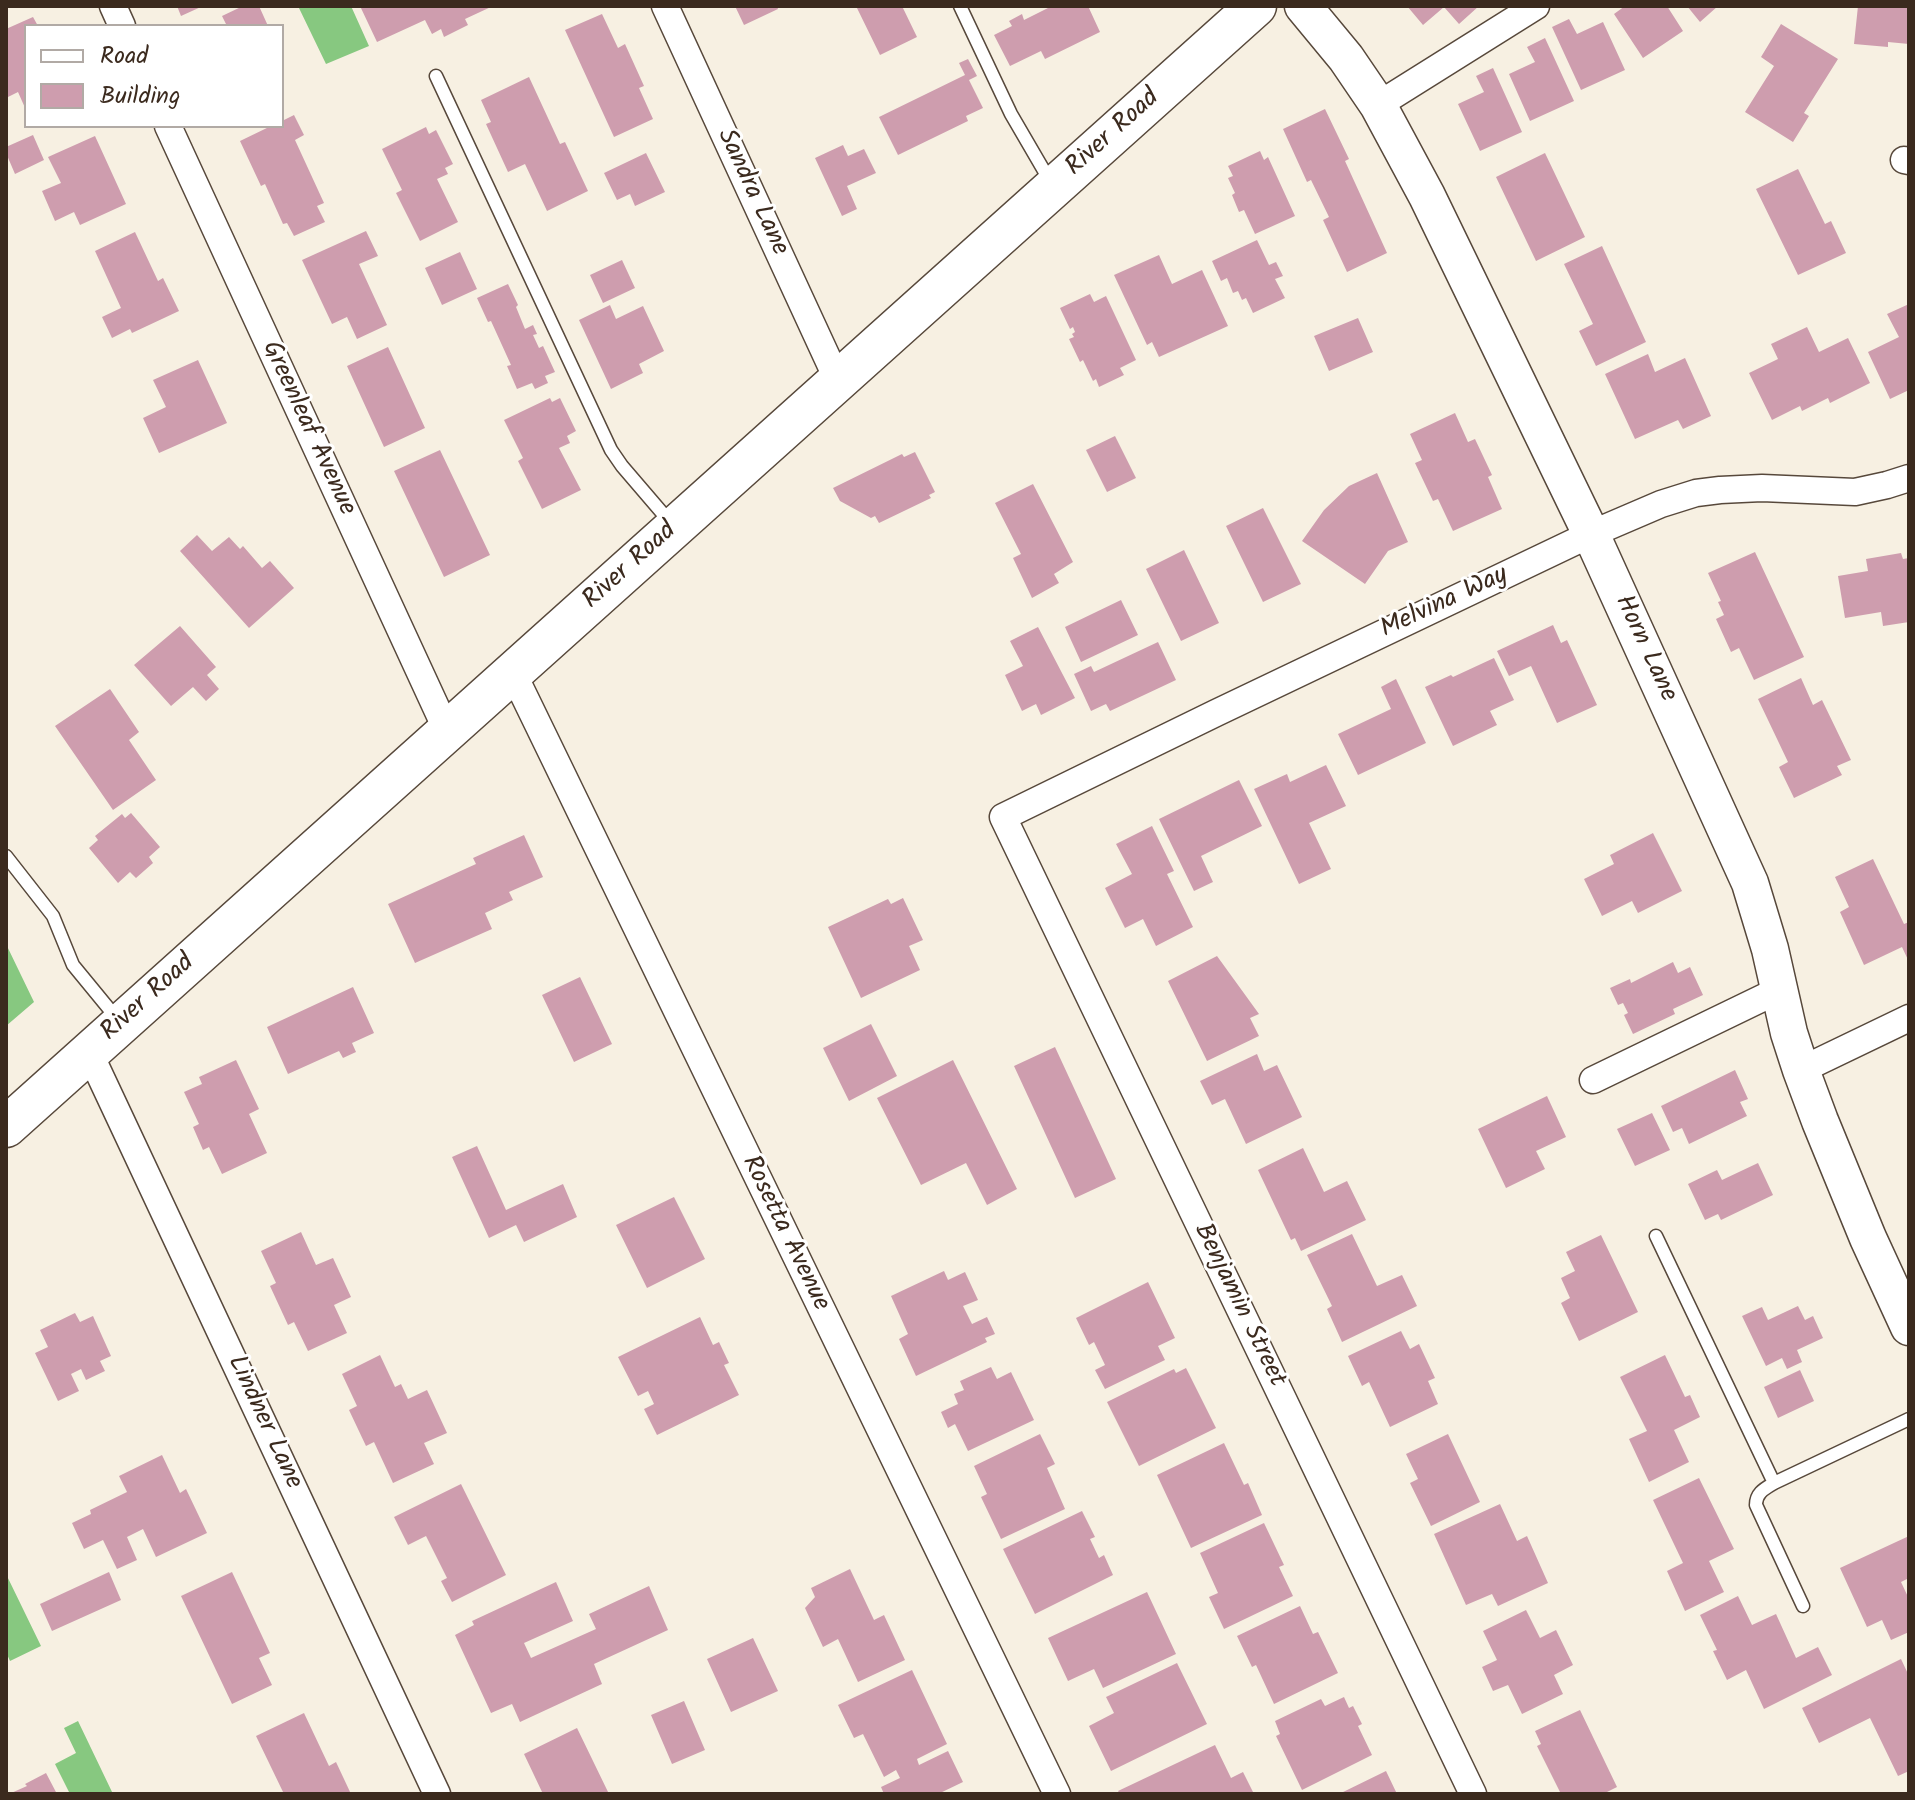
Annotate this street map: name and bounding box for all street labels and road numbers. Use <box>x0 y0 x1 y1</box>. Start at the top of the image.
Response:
street label: River Road <box>1061 84 1167 184</box>
street label: Sandra Lane <box>708 125 794 261</box>
street label: Greenleaf Avenue <box>253 337 361 521</box>
street label: River Road <box>578 517 684 617</box>
street label: Melvina Way <box>1376 561 1514 647</box>
street label: Horn Lane <box>1606 591 1682 707</box>
street label: River Road <box>96 949 202 1049</box>
street label: Rosetta Avenue <box>733 1151 835 1317</box>
street label: Benjamin Street <box>1185 1219 1291 1393</box>
street label: Lindner Lane <box>218 1351 308 1495</box>

